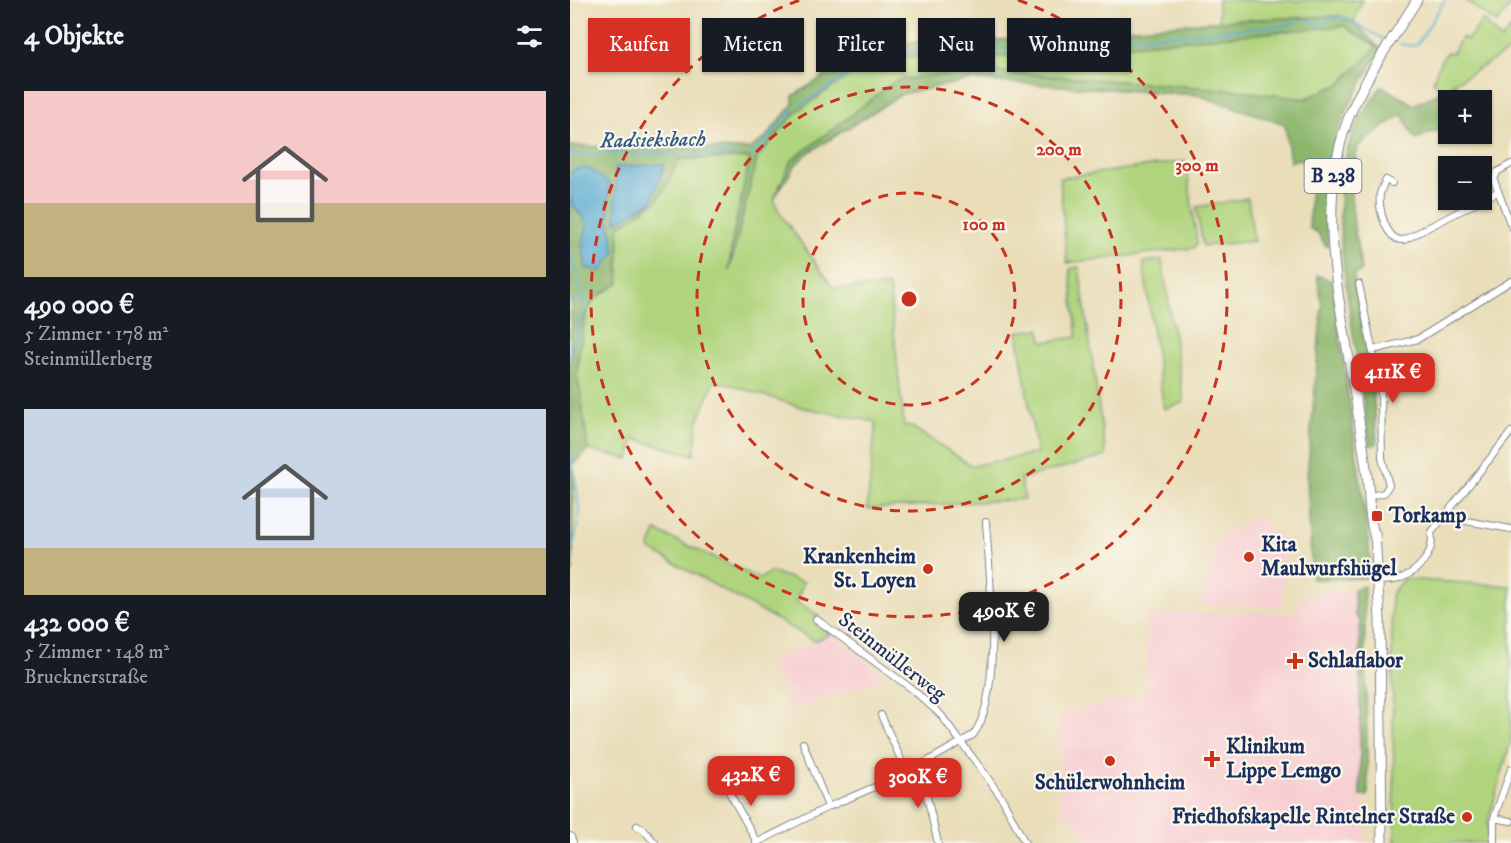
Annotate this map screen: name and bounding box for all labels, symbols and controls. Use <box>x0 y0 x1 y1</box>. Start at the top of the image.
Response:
chip: Kaufen <box>588 18 690 72</box>
chip: Mieten <box>702 18 804 72</box>
chip: Filter <box>816 18 906 72</box>
chip: Neu <box>918 18 995 72</box>
chip: Wohnung <box>1007 18 1131 72</box>
text: 4 Objekte <box>24 20 124 53</box>
icon: filters <box>513 20 546 53</box>
map controls <box>1438 90 1492 210</box>
button: + <box>1438 90 1492 144</box>
water label: Radsieksbach <box>599 126 706 154</box>
icon: home <box>231 130 339 238</box>
text: 200 m <box>1036 139 1082 161</box>
text: 300 m <box>1175 155 1219 177</box>
button: − <box>1438 156 1492 210</box>
road number: B 238 <box>1304 159 1362 193</box>
text: 100 m <box>962 214 1006 236</box>
text: 490 000 € <box>24 289 134 322</box>
centre of rings <box>899 289 919 309</box>
text: 5 Zimmer · 178 m² <box>24 322 168 347</box>
text: Steinmüllerberg <box>24 347 152 372</box>
pin: 411K € <box>1344 353 1442 404</box>
text: 411K € <box>1365 360 1421 385</box>
icon: home <box>231 448 339 556</box>
place label: Torkamp <box>1388 503 1467 529</box>
marker: Torkamp <box>1370 509 1384 523</box>
place label: Kita Maulwurfshügel <box>1261 532 1397 582</box>
place label: Krankenheim St. Loyen <box>803 544 917 594</box>
marker: Kita Maulwurfshügel <box>1242 550 1256 564</box>
marker: Krankenheim St. Loyen <box>921 562 935 576</box>
pin: 490K € <box>955 592 1053 643</box>
text: 490K € <box>973 599 1035 624</box>
text: 432 000 € <box>24 607 130 640</box>
street label: Steinmüllerweg <box>833 607 952 708</box>
text: 5 Zimmer · 148 m² <box>24 640 169 665</box>
place label: Schlaflabor <box>1308 648 1404 674</box>
marker: Schlaflabor <box>1286 652 1304 670</box>
text: Brucknerstraße <box>24 665 148 690</box>
place label: Klinikum Lippe Lemgo <box>1226 734 1341 784</box>
marker: Klinikum Lippe Lemgo <box>1203 750 1221 768</box>
marker: Schülerwohnheim <box>1103 754 1117 768</box>
pin: 432K € <box>702 756 800 807</box>
pin: 300K € <box>869 758 967 809</box>
text: 432K € <box>722 763 780 788</box>
text: 300K € <box>888 765 948 790</box>
place label: Schülerwohnheim <box>1035 770 1185 796</box>
place label: Friedhofskapelle Rintelner Straße <box>1172 804 1455 830</box>
marker: Friedhofskapelle Rintelner Straße <box>1460 810 1474 824</box>

